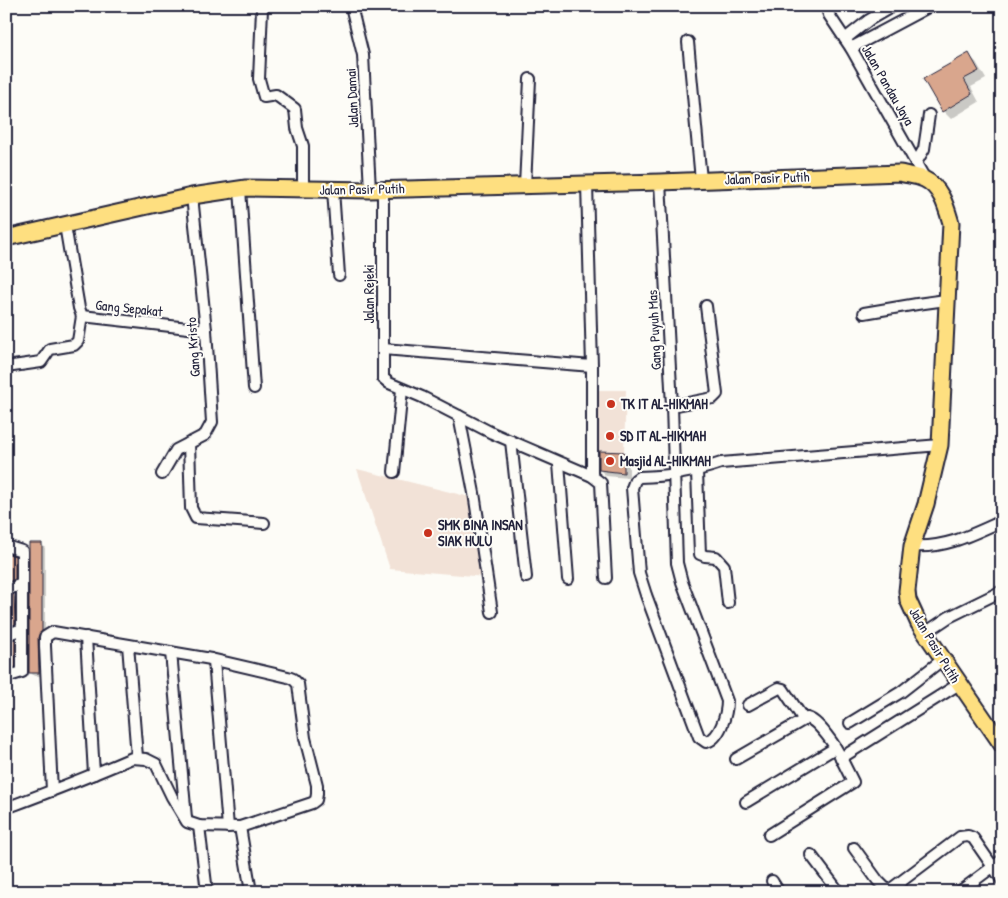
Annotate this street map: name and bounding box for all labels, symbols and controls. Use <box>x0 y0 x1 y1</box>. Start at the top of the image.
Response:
street label: Jalan Pandau Jaya <box>857 41 919 129</box>
street label: Jalan Damai <box>340 68 363 128</box>
street label: Jalan Pasir Putih <box>724 167 810 188</box>
street label: Jalan Pasir Putih <box>319 178 405 199</box>
street label: Jalan Rejeki <box>359 264 379 324</box>
street label: Gang Puyuh Mas <box>642 289 666 371</box>
street label: Gang Sepakat <box>94 295 164 321</box>
street label: Gang Kristo <box>181 316 205 377</box>
place label: TK IT AL-HIKMAH <box>620 394 708 413</box>
marker: TK IT AL-HIKMAH <box>605 398 617 410</box>
place label: SD IT AL-HIKMAH <box>620 426 706 445</box>
marker: SD IT AL-HIKMAH <box>604 430 616 442</box>
place label: Masjid AL-HIKMAH <box>620 451 711 471</box>
marker: Masjid AL-HIKMAH <box>604 455 616 467</box>
place label: SMK BINA INSAN SIAK HULU <box>438 515 523 550</box>
marker: SMK BINA INSAN SIAK HULU <box>422 527 434 539</box>
street label: Jalan Pasir Putih <box>905 603 966 686</box>

